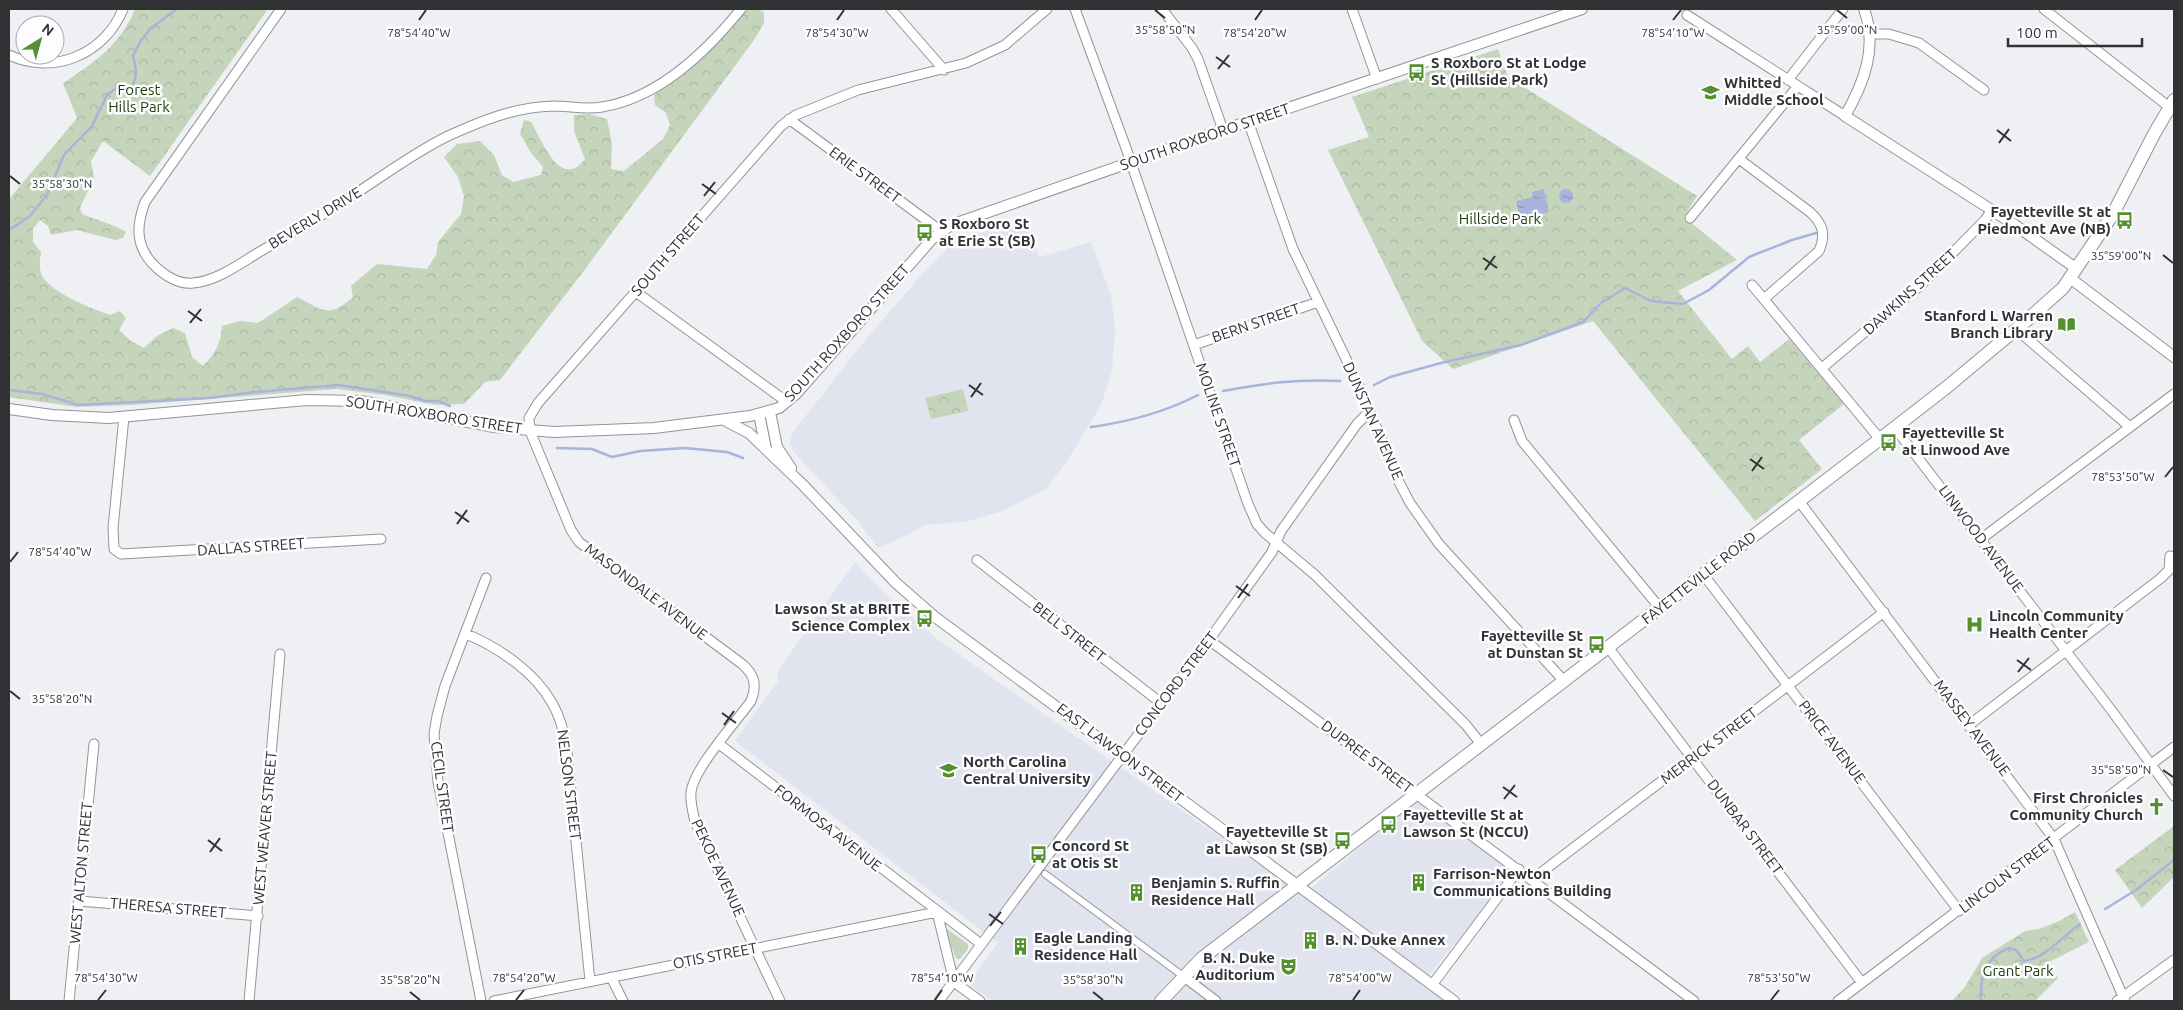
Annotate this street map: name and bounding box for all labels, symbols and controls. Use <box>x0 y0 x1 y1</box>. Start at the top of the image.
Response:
north arrow <box>15 15 65 65</box>
scale bar <box>2008 15 2142 47</box>
text: N <box>39 20 57 39</box>
text: 35°58'50"N <box>1135 23 1195 36</box>
text: 35°59'00"N <box>1817 23 1877 36</box>
text: 100 m <box>2016 24 2058 41</box>
text: 78°54'40"W <box>387 26 451 39</box>
text: 78°54'30"W <box>805 26 869 39</box>
text: 78°54'20"W <box>1223 26 1287 39</box>
text: 78°54'10"W <box>1641 26 1705 39</box>
place label: S Roxboro St at Lodge St (Hillside Park) <box>1431 54 1587 88</box>
bus stop icon: S Roxboro St at Lodge St (Hillside Park) <box>1407 62 1427 82</box>
place label: Whitted Middle School <box>1724 74 1824 108</box>
park label: Forest Hills Park <box>108 81 170 115</box>
school or university icon: Whitted Middle School <box>1700 82 1720 102</box>
street label: SOUTH ROXBORO STREET <box>1118 99 1292 174</box>
street label: ERIE STREET <box>826 143 905 207</box>
text: 35°58'30"N <box>32 177 92 190</box>
street label: BEVERLY DRIVE <box>265 183 364 252</box>
place label: Fayetteville St at Piedmont Ave (NB) <box>1977 203 2112 237</box>
street label: SOUTH STREET <box>628 210 708 299</box>
park label: Hillside Park <box>1459 210 1542 227</box>
bus stop icon: Fayetteville St at Piedmont Ave (NB) <box>2115 211 2135 231</box>
place label: S Roxboro St at Erie St (SB) <box>939 215 1036 249</box>
bus stop icon: S Roxboro St at Erie St (SB) <box>915 223 935 243</box>
street label: DAWKINS STREET <box>1860 245 1960 338</box>
text: 35°59'00"N <box>2091 249 2151 262</box>
street label: SOUTH ROXBORO STREET <box>781 260 913 405</box>
street label: BERN STREET <box>1210 299 1303 346</box>
place label: Stanford L Warren Branch Library <box>1924 307 2053 341</box>
library icon: Stanford L Warren Branch Library <box>2057 315 2077 335</box>
street label: DUNSTAN AVENUE <box>1340 359 1407 482</box>
street label: MOLINE STREET <box>1193 360 1245 470</box>
street label: SOUTH ROXBORO STREET <box>345 392 524 437</box>
place label: Fayetteville St at Linwood Ave <box>1902 424 2010 458</box>
bus stop icon: Fayetteville St at Linwood Ave <box>1878 432 1898 452</box>
text: 78°53'50"W <box>2091 470 2155 483</box>
street label: LINWOOD AVENUE <box>1936 482 2027 596</box>
street label: FAYETTEVILLE ROAD <box>1638 528 1759 627</box>
street label: DALLAS STREET <box>197 534 306 559</box>
street label: MASONDALE AVENUE <box>582 540 711 643</box>
text: 78°54'40"W <box>28 545 92 558</box>
street label: BELL STREET <box>1030 598 1109 666</box>
place label: Lawson St at BRITE Science Complex <box>774 600 910 634</box>
place label: Lincoln Community Health Center <box>1989 607 2124 641</box>
bus stop icon: Lawson St at BRITE Science Complex <box>914 608 934 628</box>
hospital icon: Lincoln Community Health Center <box>1965 615 1985 635</box>
place label: Fayetteville St at Dunstan St <box>1481 627 1584 661</box>
street label: CONCORD STREET <box>1131 628 1221 739</box>
bus stop icon: Fayetteville St at Dunstan St <box>1587 635 1607 655</box>
street label: MASSEY AVENUE <box>1931 676 2014 779</box>
text: 35°58'20"N <box>32 692 92 705</box>
street label: PRICE AVENUE <box>1796 697 1869 787</box>
street label: EAST LAWSON STREET <box>1054 699 1187 806</box>
street label: MERRICK STREET <box>1657 703 1761 787</box>
street label: DUPREE STREET <box>1318 717 1417 797</box>
street label: NELSON STREET <box>554 729 585 842</box>
street label: CECIL STREET <box>428 740 457 834</box>
street label: WEST WEAVER STREET <box>249 749 280 906</box>
place label: North Carolina Central University <box>963 753 1090 787</box>
school or university icon: North Carolina Central University <box>939 761 959 781</box>
text: 35°58'50"N <box>2091 763 2151 776</box>
street label: DUNBAR STREET <box>1704 776 1787 878</box>
street label: FORMOSA AVENUE <box>772 781 885 875</box>
place label: First Chronicles Community Church <box>2010 789 2143 823</box>
church icon: First Chronicles Community Church <box>2147 797 2167 817</box>
street label: WEST ALTON STREET <box>66 801 95 945</box>
place label: Fayetteville St at Lawson St (NCCU) <box>1403 806 1529 840</box>
bus stop icon: Fayetteville St at Lawson St (NCCU) <box>1379 814 1399 834</box>
street label: PEKOE AVENUE <box>688 816 749 919</box>
place label: Fayetteville St at Lawson St (SB) <box>1206 823 1329 857</box>
bus stop icon: Fayetteville St at Lawson St (SB) <box>1332 831 1352 851</box>
street label: LINCOLN STREET <box>1956 833 2058 916</box>
place label: Concord St at Otis St <box>1052 837 1129 871</box>
bus stop icon: Concord St at Otis St <box>1028 845 1048 865</box>
place label: Farrison-Newton Communications Building <box>1433 865 1612 899</box>
building icon: Farrison-Newton Communications Building <box>1409 873 1429 893</box>
place label: Benjamin S. Ruffin Residence Hall <box>1151 874 1280 908</box>
building icon: Benjamin S. Ruffin Residence Hall <box>1127 882 1147 902</box>
street label: THERESA STREET <box>109 894 228 921</box>
place label: Eagle Landing Residence Hall <box>1034 929 1138 963</box>
building icon: B. N. Duke Annex <box>1301 930 1321 950</box>
place label: B. N. Duke Annex <box>1325 931 1445 948</box>
building icon: Eagle Landing Residence Hall <box>1010 937 1030 957</box>
street label: OTIS STREET <box>671 939 759 972</box>
place label: B. N. Duke Auditorium <box>1195 949 1275 983</box>
theatre icon: B. N. Duke Auditorium <box>1279 957 1299 977</box>
park label: Grant Park <box>1982 962 2054 979</box>
text: 78°54'30"W <box>74 971 138 984</box>
text: 78°54'20"W <box>492 971 556 984</box>
text: 78°54'10"W <box>910 971 974 984</box>
text: 78°54'00"W <box>1328 971 1392 984</box>
text: 78°53'50"W <box>1747 971 1811 984</box>
text: 35°58'20"N <box>380 973 440 986</box>
text: 35°58'30"N <box>1063 973 1123 986</box>

